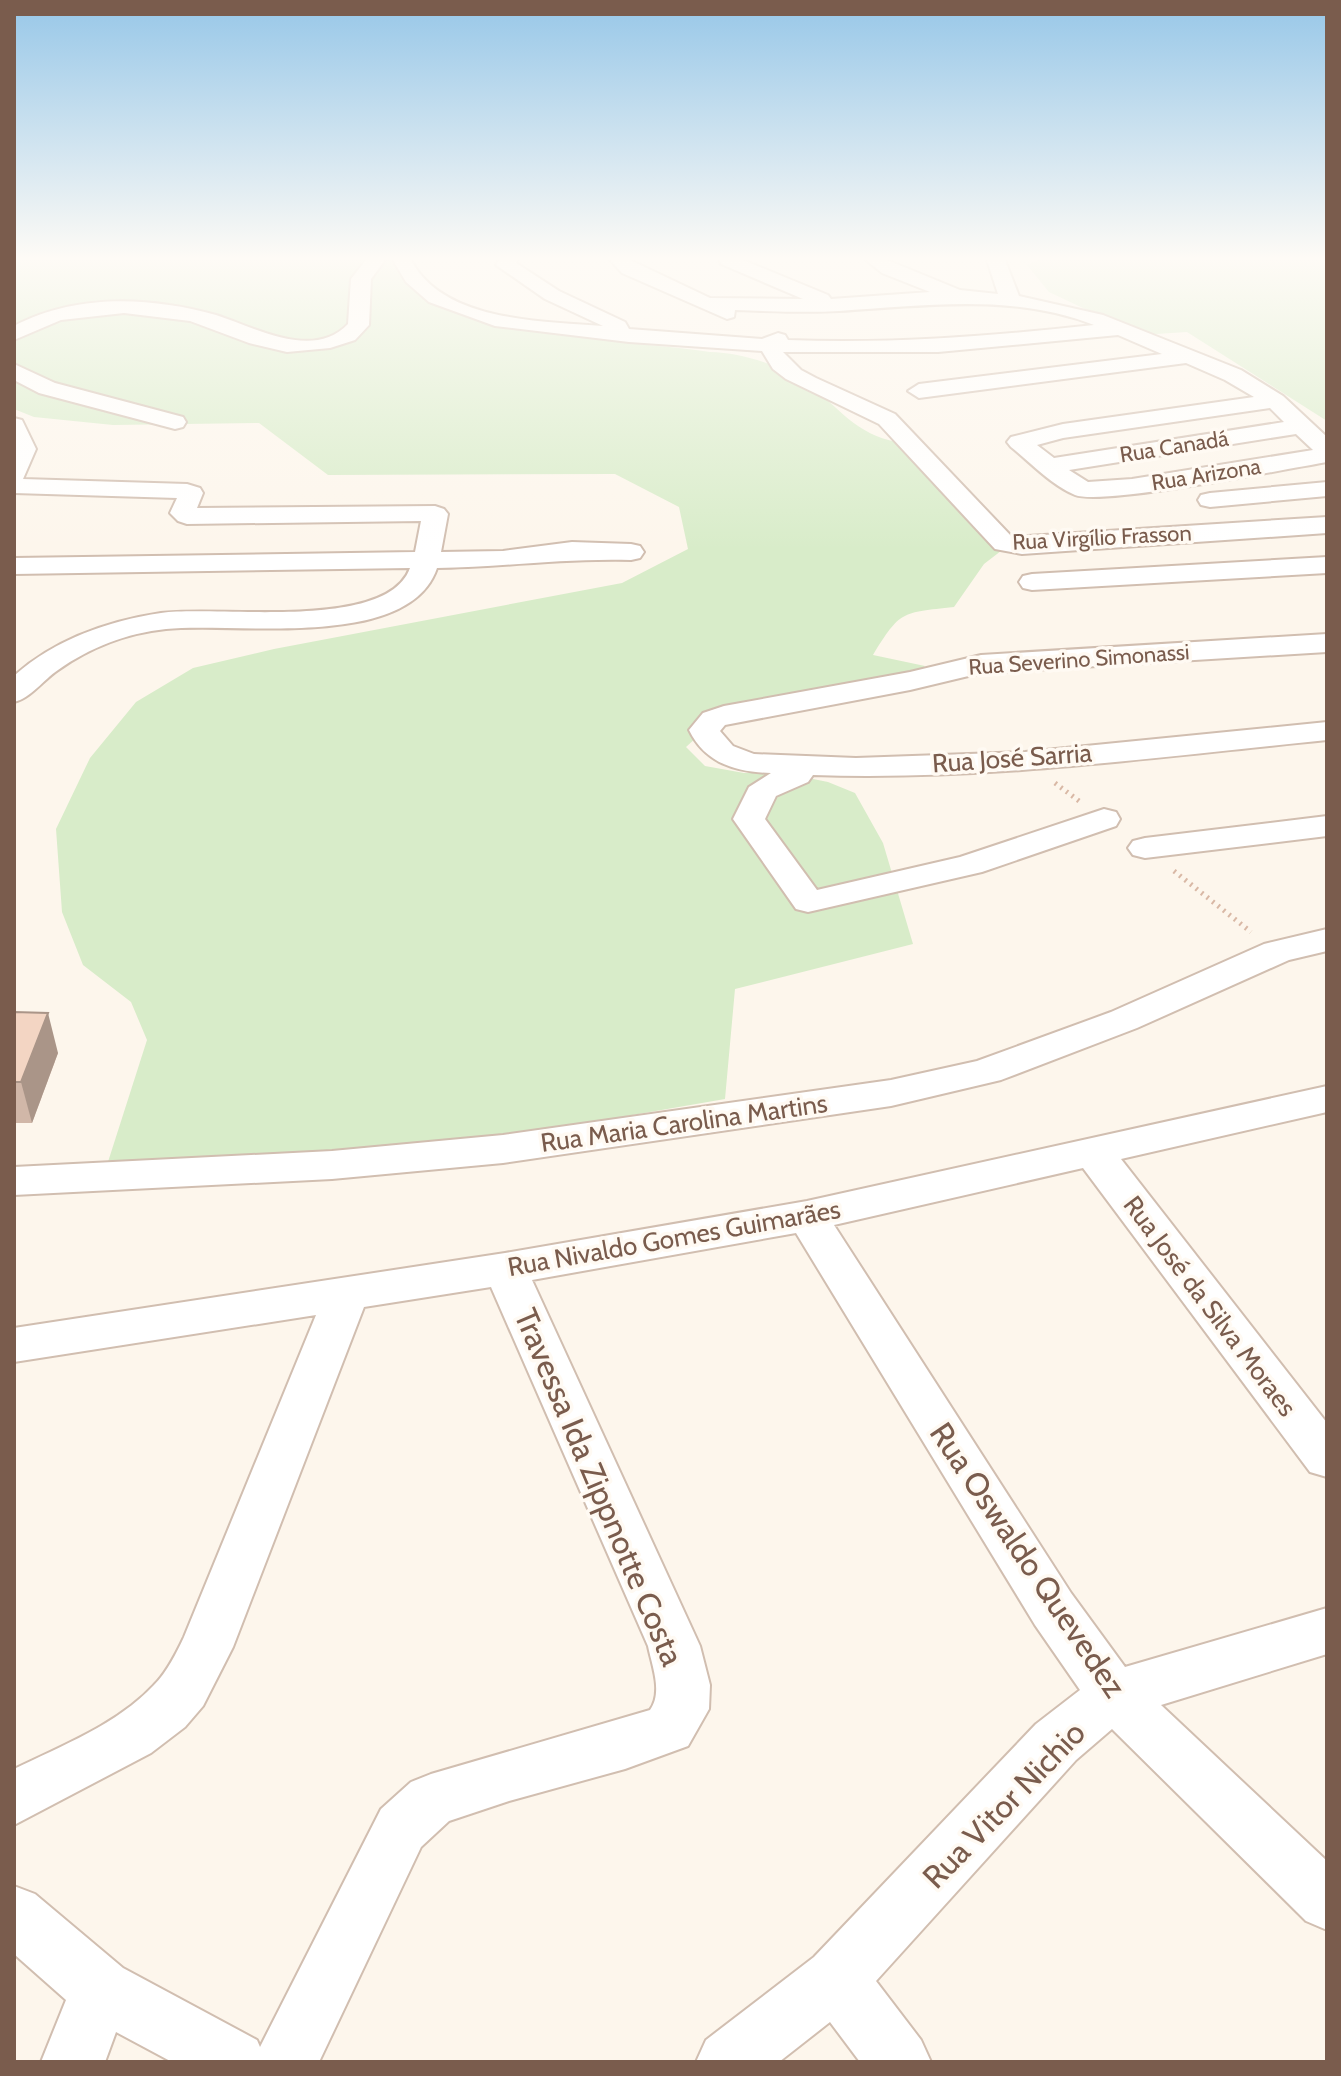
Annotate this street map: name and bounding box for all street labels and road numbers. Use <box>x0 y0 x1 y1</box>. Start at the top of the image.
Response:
street label: Rua Canadá <box>1118 425 1231 468</box>
street label: Rua Arizona <box>1149 452 1263 496</box>
street label: Rua Virgílio Frasson <box>1012 519 1192 556</box>
street label: Rua Severino Simonassi <box>968 638 1190 681</box>
street label: Rua José Sarria <box>931 736 1093 780</box>
street label: Rua Maria Carolina Martins <box>539 1087 830 1159</box>
street label: Rua José da Silva Moraes <box>1117 1189 1303 1423</box>
street label: Rua Nivaldo Gomes Guimarães <box>505 1193 843 1283</box>
street label: Travessa Ida Zippnotte Costa <box>506 1302 693 1672</box>
street label: Rua Oswaldo Quevedez <box>922 1415 1135 1704</box>
street label: Rua Vitor Nichio <box>914 1713 1093 1896</box>

